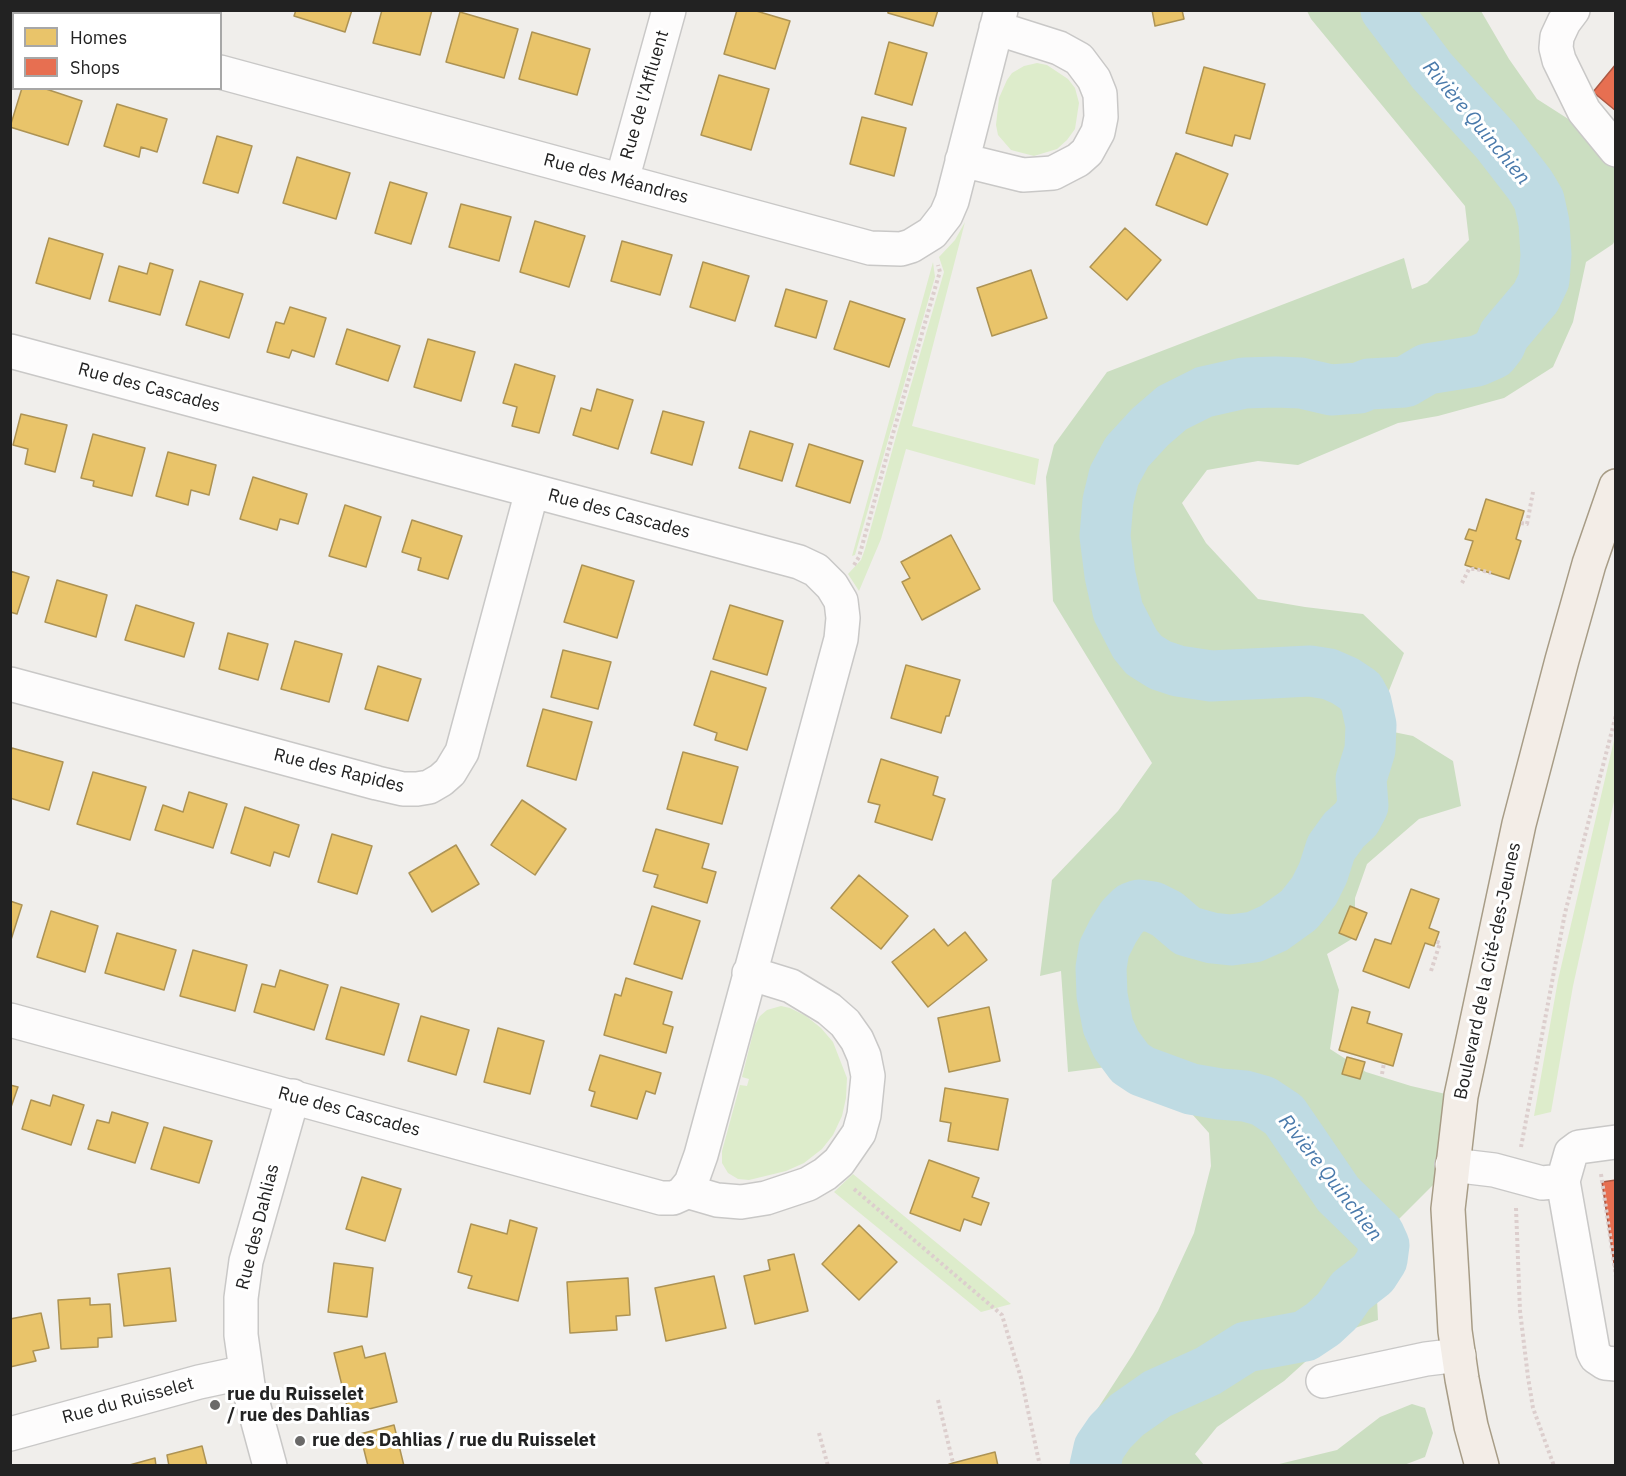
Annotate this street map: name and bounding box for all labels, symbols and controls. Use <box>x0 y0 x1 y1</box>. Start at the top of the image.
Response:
legend <box>12 12 222 90</box>
text: Homes <box>70 26 127 49</box>
street label: Rue de l'Affluent <box>616 28 674 162</box>
text: Shops <box>70 56 120 79</box>
water label: Rivière Quinchien <box>1417 56 1535 190</box>
street label: Rue des Méandres <box>541 149 691 209</box>
street label: Rue des Cascades <box>75 359 223 417</box>
street label: Rue des Cascades <box>545 485 693 543</box>
street label: Rue des Rapides <box>271 744 407 798</box>
street label: Boulevard de la Cité-des-Jeunes <box>1450 840 1526 1102</box>
street label: Rue des Cascades <box>275 1083 423 1141</box>
water label: Rivière Quinchien <box>1273 1110 1387 1246</box>
street label: Rue des Dahlias <box>232 1162 284 1292</box>
street label: Rue du Ruisselet <box>60 1373 196 1429</box>
place label: rue du Ruisselet / rue des Dahlias <box>227 1384 370 1426</box>
marker: rue du Ruisselet / rue des Dahlias <box>208 1398 222 1412</box>
place label: rue des Dahlias / rue du Ruisselet <box>312 1430 596 1452</box>
marker: rue des Dahlias / rue du Ruisselet <box>293 1434 307 1448</box>

